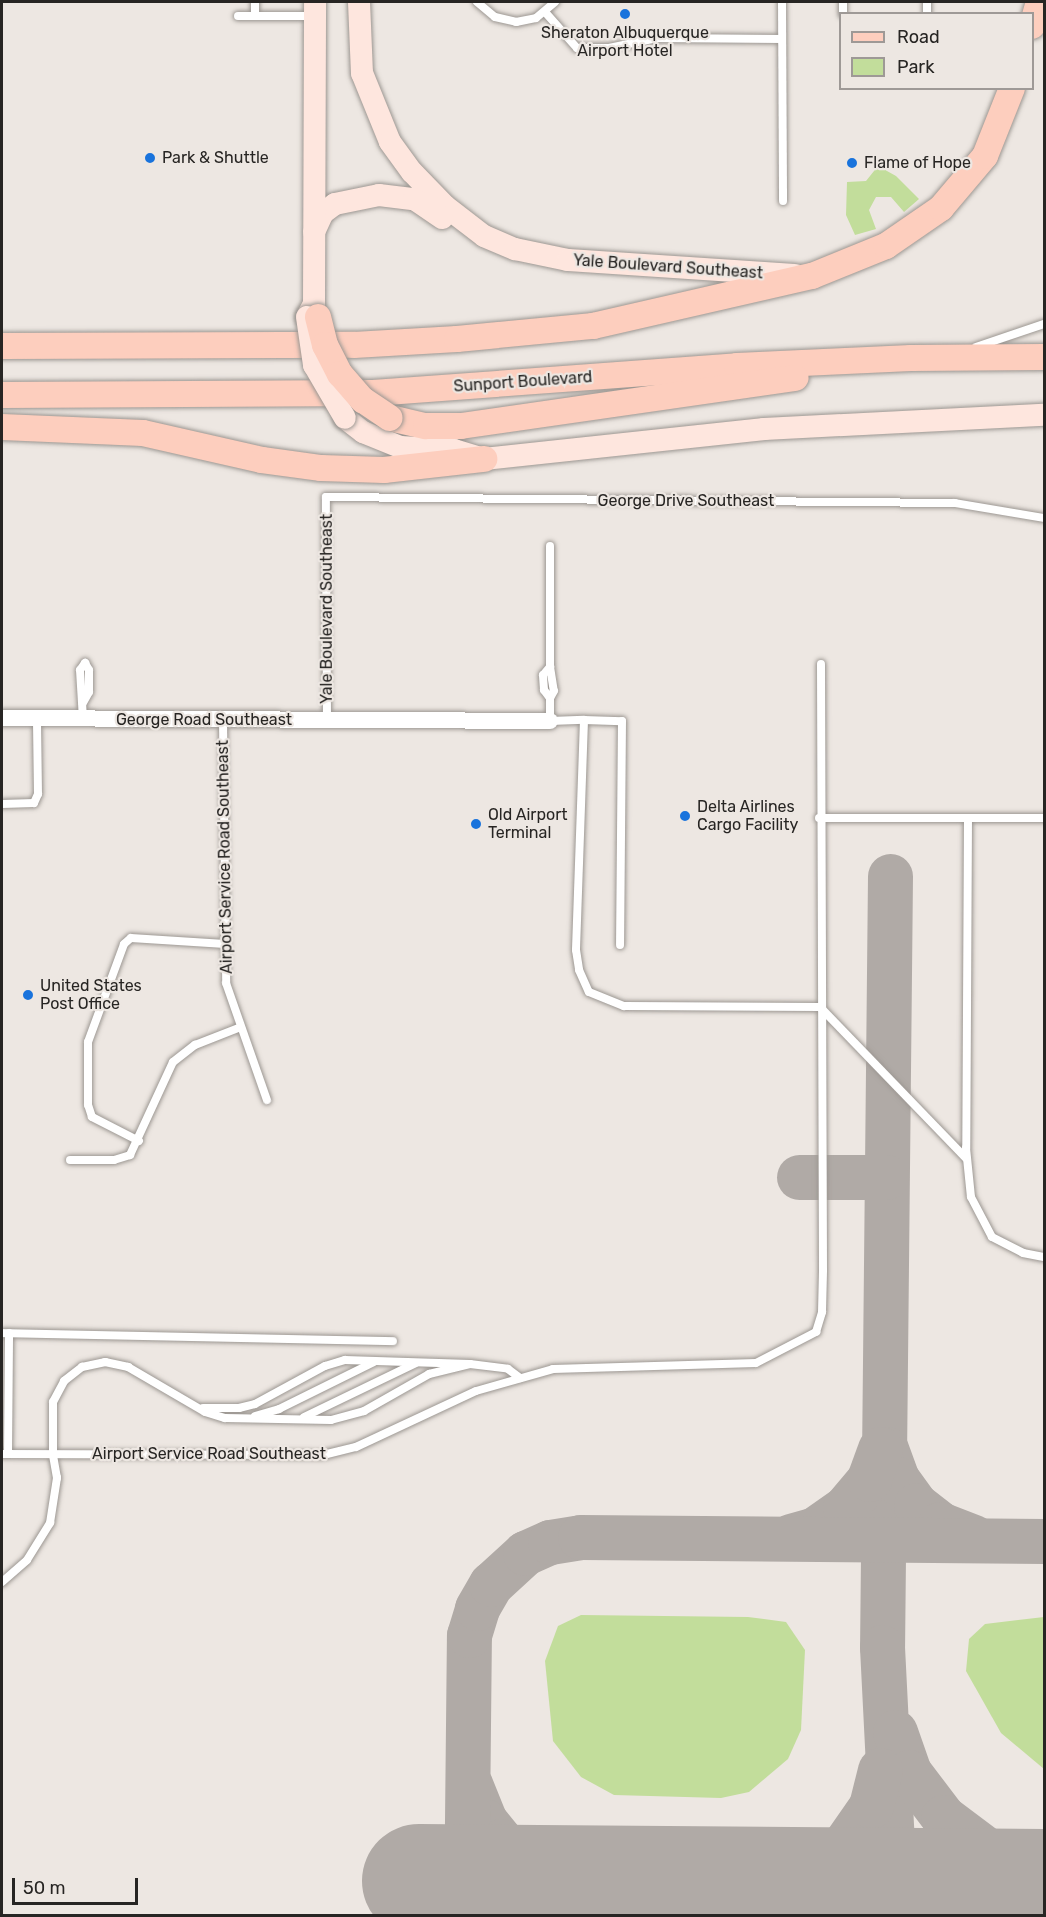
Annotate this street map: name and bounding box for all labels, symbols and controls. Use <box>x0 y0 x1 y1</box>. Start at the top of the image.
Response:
marker: Sheraton Albuquerque Airport Hotel <box>618 7 632 21</box>
legend <box>839 12 1034 90</box>
place label: Sheraton Albuquerque Airport Hotel <box>541 23 709 61</box>
text: Road <box>897 26 940 48</box>
text: Park <box>897 56 934 78</box>
place label: Park & Shuttle <box>162 148 269 168</box>
marker: Park & Shuttle <box>143 151 157 165</box>
place label: Flame of Hope <box>864 153 971 173</box>
marker: Flame of Hope <box>845 156 859 170</box>
street label: Yale Boulevard Southeast <box>572 251 764 283</box>
street label: Sunport Boulevard <box>453 368 593 396</box>
street label: George Drive Southeast <box>598 491 774 511</box>
street label: Yale Boulevard Southeast <box>317 514 337 704</box>
street label: George Road Southeast <box>116 710 292 730</box>
street label: Airport Service Road Southeast <box>213 740 237 974</box>
place label: Delta Airlines Cargo Facility <box>697 797 798 835</box>
place label: Old Airport Terminal <box>488 805 568 843</box>
marker: Delta Airlines Cargo Facility <box>678 809 692 823</box>
marker: Old Airport Terminal <box>469 817 483 831</box>
place label: United States Post Office <box>40 976 142 1014</box>
marker: United States Post Office <box>21 988 35 1002</box>
street label: Airport Service Road Southeast <box>92 1444 326 1464</box>
scale bar <box>15 1866 141 1904</box>
text: 50 m <box>23 1877 66 1899</box>

